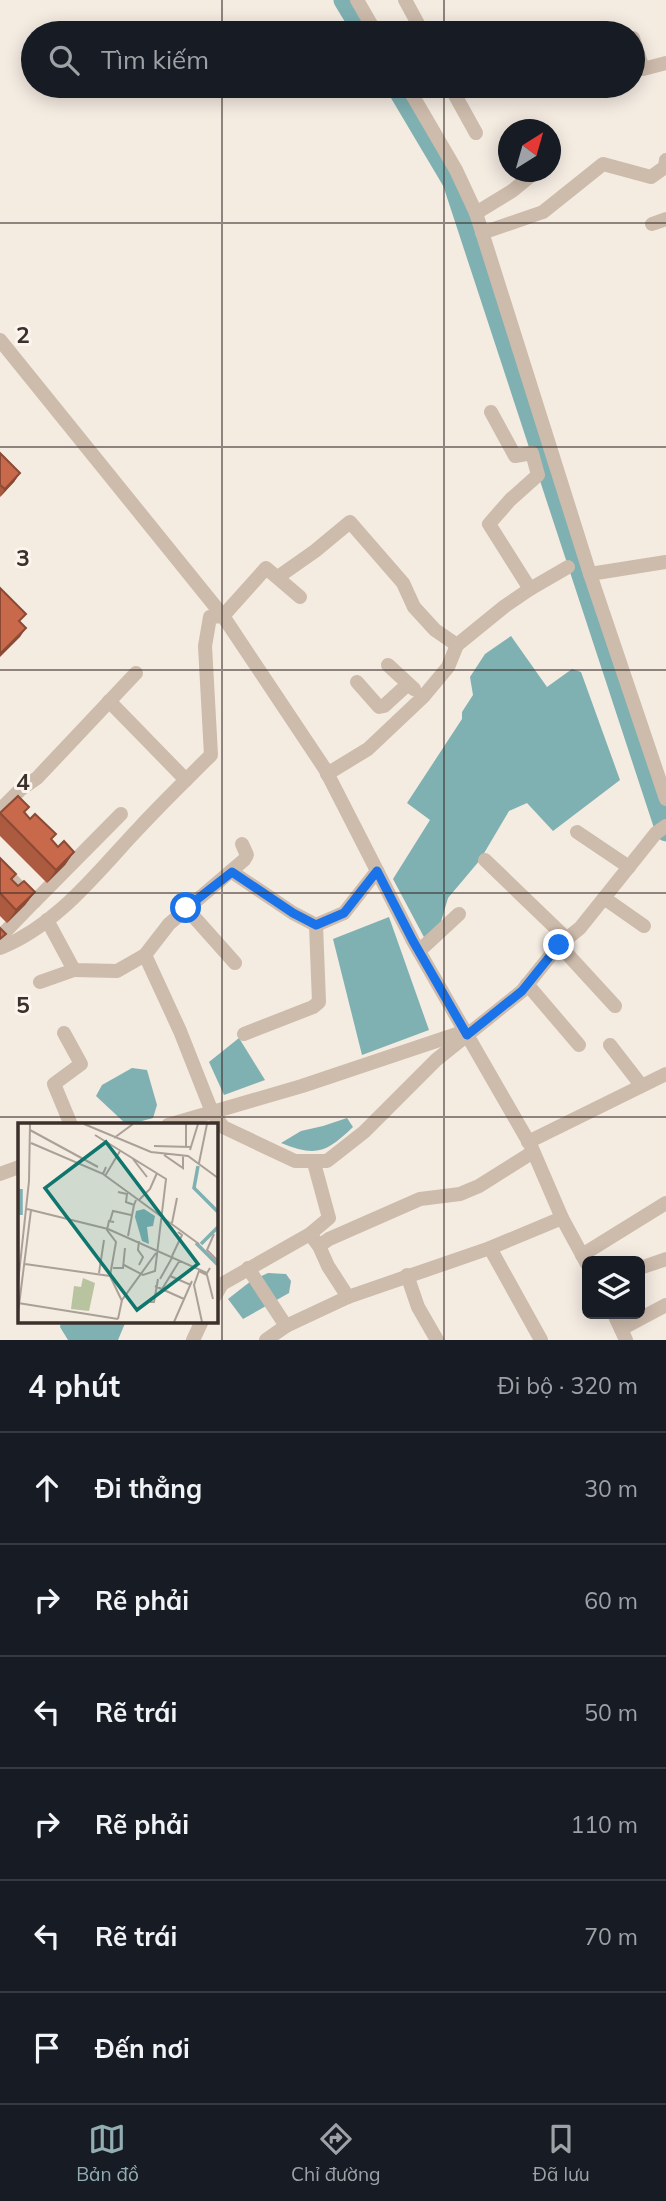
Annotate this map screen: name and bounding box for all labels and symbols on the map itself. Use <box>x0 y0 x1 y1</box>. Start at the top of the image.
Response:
north arrow <box>498 119 561 182</box>
text: 2 <box>16 320 30 349</box>
text: 3 <box>16 543 30 572</box>
text: 4 <box>16 767 30 796</box>
route start <box>170 892 201 923</box>
route end <box>543 929 574 960</box>
text: 5 <box>16 990 30 1019</box>
inset map <box>18 1123 217 1322</box>

